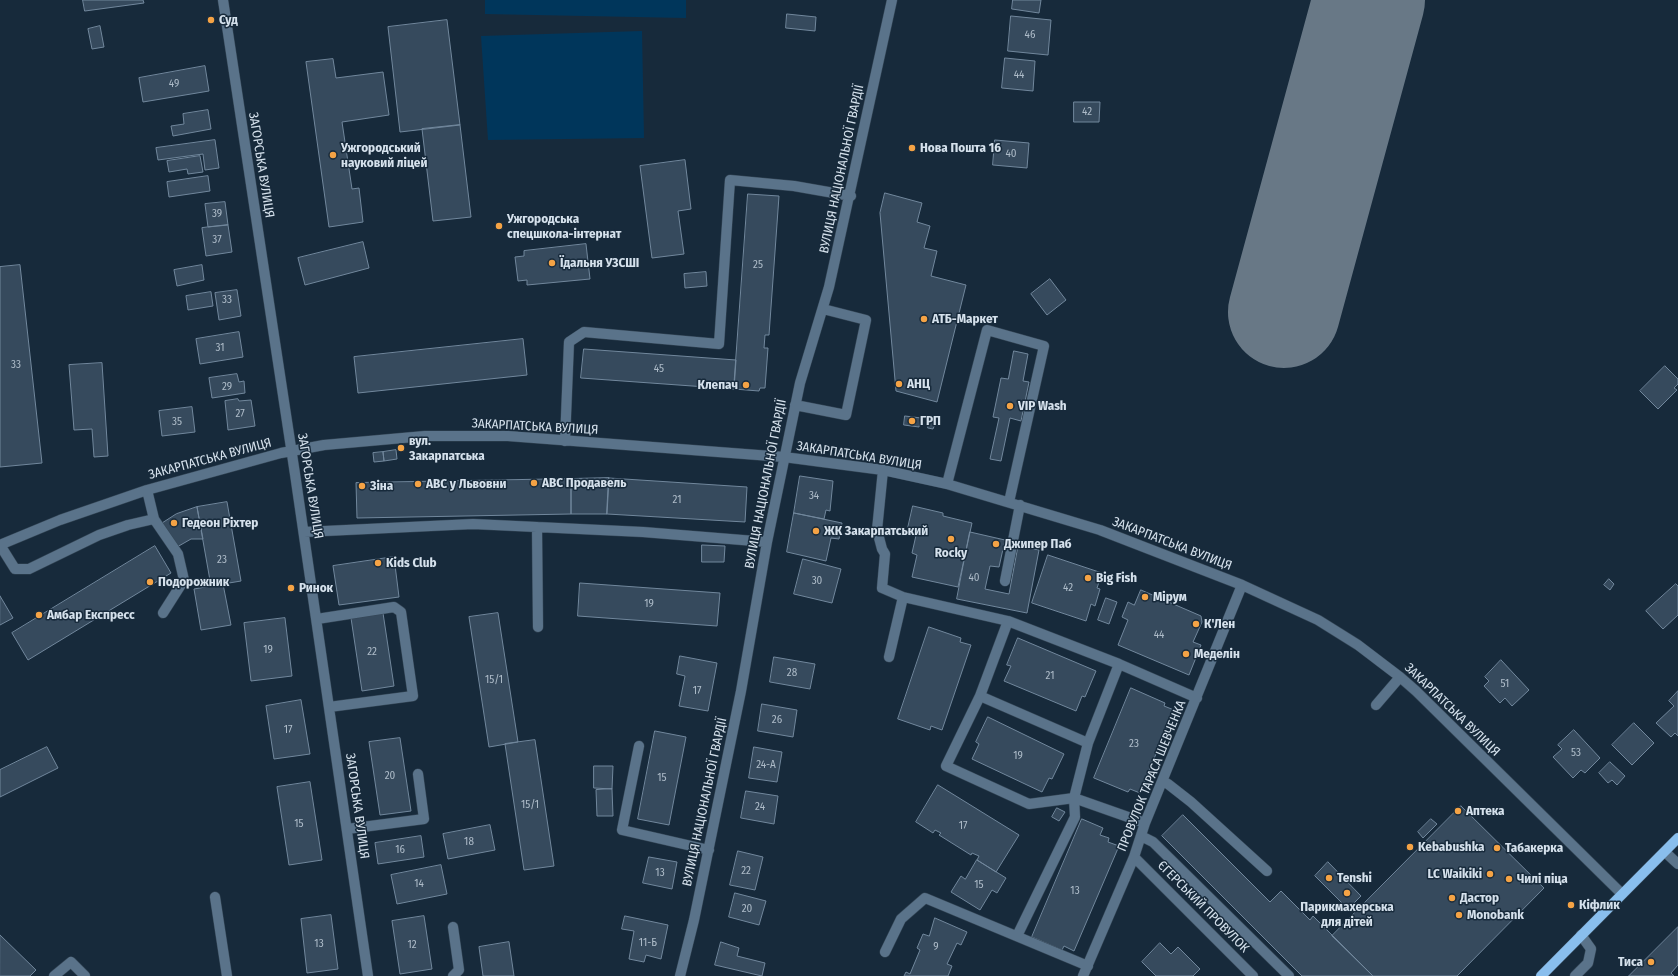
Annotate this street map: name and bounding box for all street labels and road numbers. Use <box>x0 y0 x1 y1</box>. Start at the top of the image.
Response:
street label: ВУЛИЦЯ НАЦІОНАЛЬНОЇ ГВАРДІЇ <box>816 83 868 255</box>
street label: ЗАГОРСЬКА ВУЛИЦЯ <box>245 111 277 219</box>
street label: ВУЛИЦЯ НАЦІОНАЛЬНОЇ ГВАРДІЇ <box>742 398 790 570</box>
street label: ЗАКАРПАТСЬКА ВУЛИЦЯ <box>471 416 599 438</box>
street label: ЗАГОРСЬКА ВУЛИЦЯ <box>294 432 326 540</box>
street label: ЗАКАРПАТСЬКА ВУЛИЦЯ <box>147 435 273 483</box>
street label: ЗАКАРПАТСЬКА ВУЛИЦЯ <box>795 438 923 474</box>
street label: ЗАКАРПАТСЬКА ВУЛИЦЯ <box>1110 514 1234 574</box>
street label: ЗАКАРПАТСЬКА ВУЛИЦЯ <box>1401 660 1503 760</box>
street label: ПРОВУЛОК ТАРАСА ШЕВЧЕНКА <box>1114 698 1190 854</box>
street label: ВУЛИЦЯ НАЦІОНАЛЬНОЇ ГВАРДІЇ <box>679 716 731 888</box>
street label: ЗАГОРСЬКА ВУЛИЦЯ <box>342 752 372 860</box>
street label: ЄГЕРСЬКИЙ ПРОВУЛОК <box>1154 858 1252 956</box>

